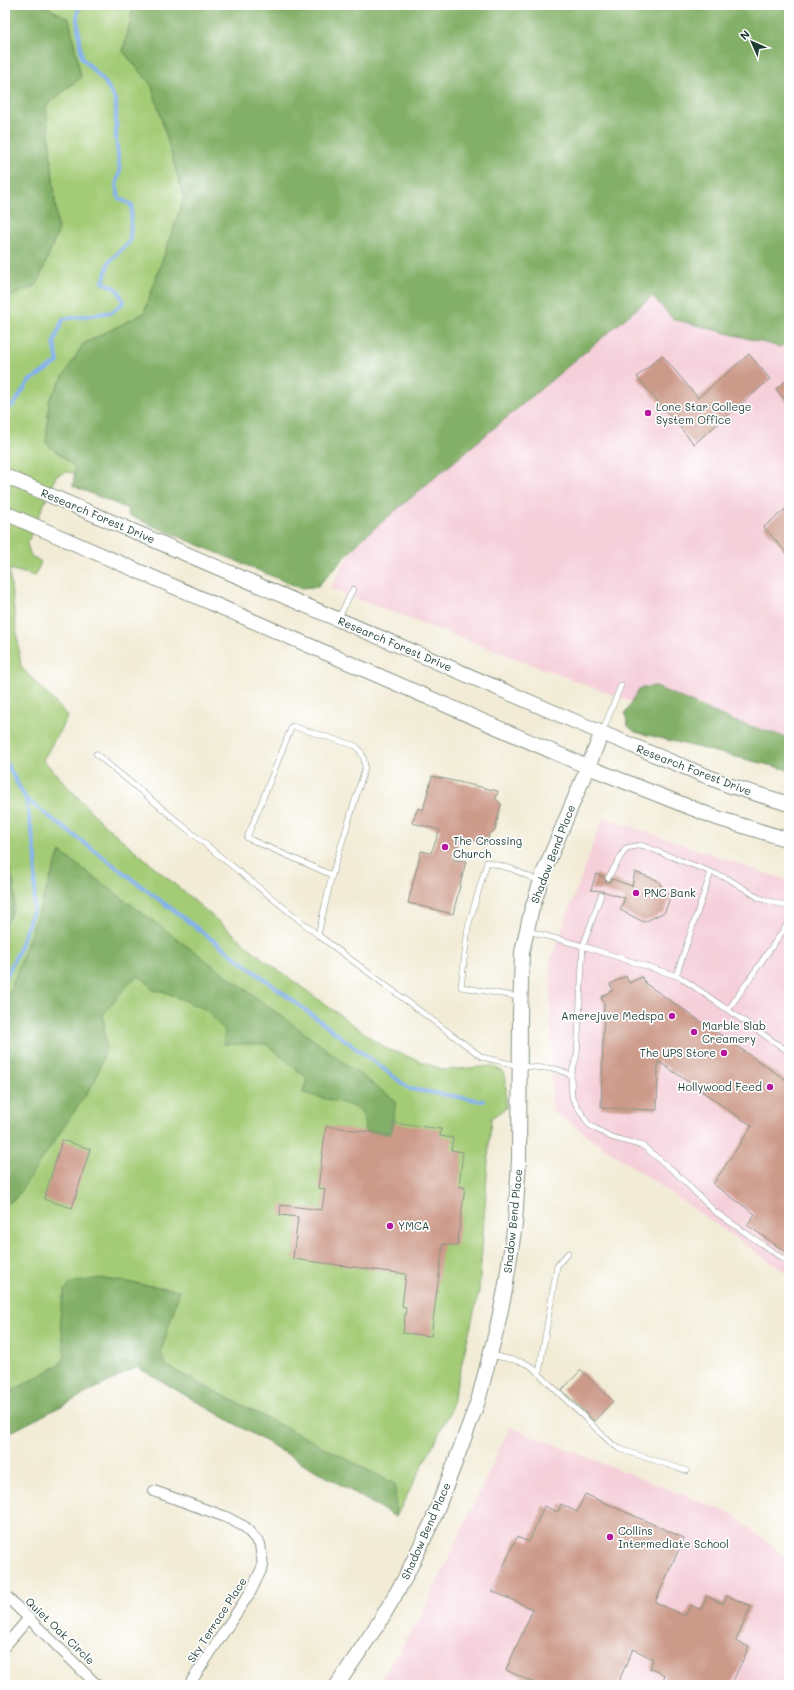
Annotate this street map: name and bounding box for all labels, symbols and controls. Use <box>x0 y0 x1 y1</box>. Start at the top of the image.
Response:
north arrow <box>732 22 772 62</box>
text: N <box>736 26 753 43</box>
place label: Lone Star College System Office <box>656 399 752 427</box>
marker: Lone Star College System Office <box>643 408 653 418</box>
street label: Research Forest Drive <box>39 485 158 546</box>
street label: Research Forest Drive <box>336 613 455 674</box>
street label: Research Forest Drive <box>634 741 754 799</box>
street label: Shadow Bend Place <box>527 802 578 905</box>
place label: The Crossing Church <box>453 833 522 861</box>
marker: The Crossing Church <box>440 842 450 852</box>
place label: PNC Bank <box>644 885 696 900</box>
marker: PNC Bank <box>631 888 641 898</box>
place label: Amerejuve Medspa <box>561 1008 664 1023</box>
marker: Amerejuve Medspa <box>667 1011 677 1021</box>
place label: Marble Slab Creamery <box>702 1018 766 1046</box>
marker: Marble Slab Creamery <box>689 1027 699 1037</box>
place label: The UPS Store <box>640 1045 716 1060</box>
marker: The UPS Store <box>719 1048 729 1058</box>
place label: Hollywood Feed <box>678 1079 762 1094</box>
marker: Hollywood Feed <box>765 1082 775 1092</box>
street label: Shadow Bend Place <box>500 1168 525 1274</box>
place label: YMCA <box>398 1218 429 1233</box>
marker: YMCA <box>385 1221 395 1231</box>
street label: Shadow Bend Place <box>397 1480 454 1582</box>
place label: Collins Intermediate School <box>618 1523 729 1551</box>
marker: Collins Intermediate School <box>605 1532 615 1542</box>
street label: Sky Terrace Place <box>183 1574 250 1665</box>
street label: Quiet Oak Circle <box>22 1594 98 1668</box>

